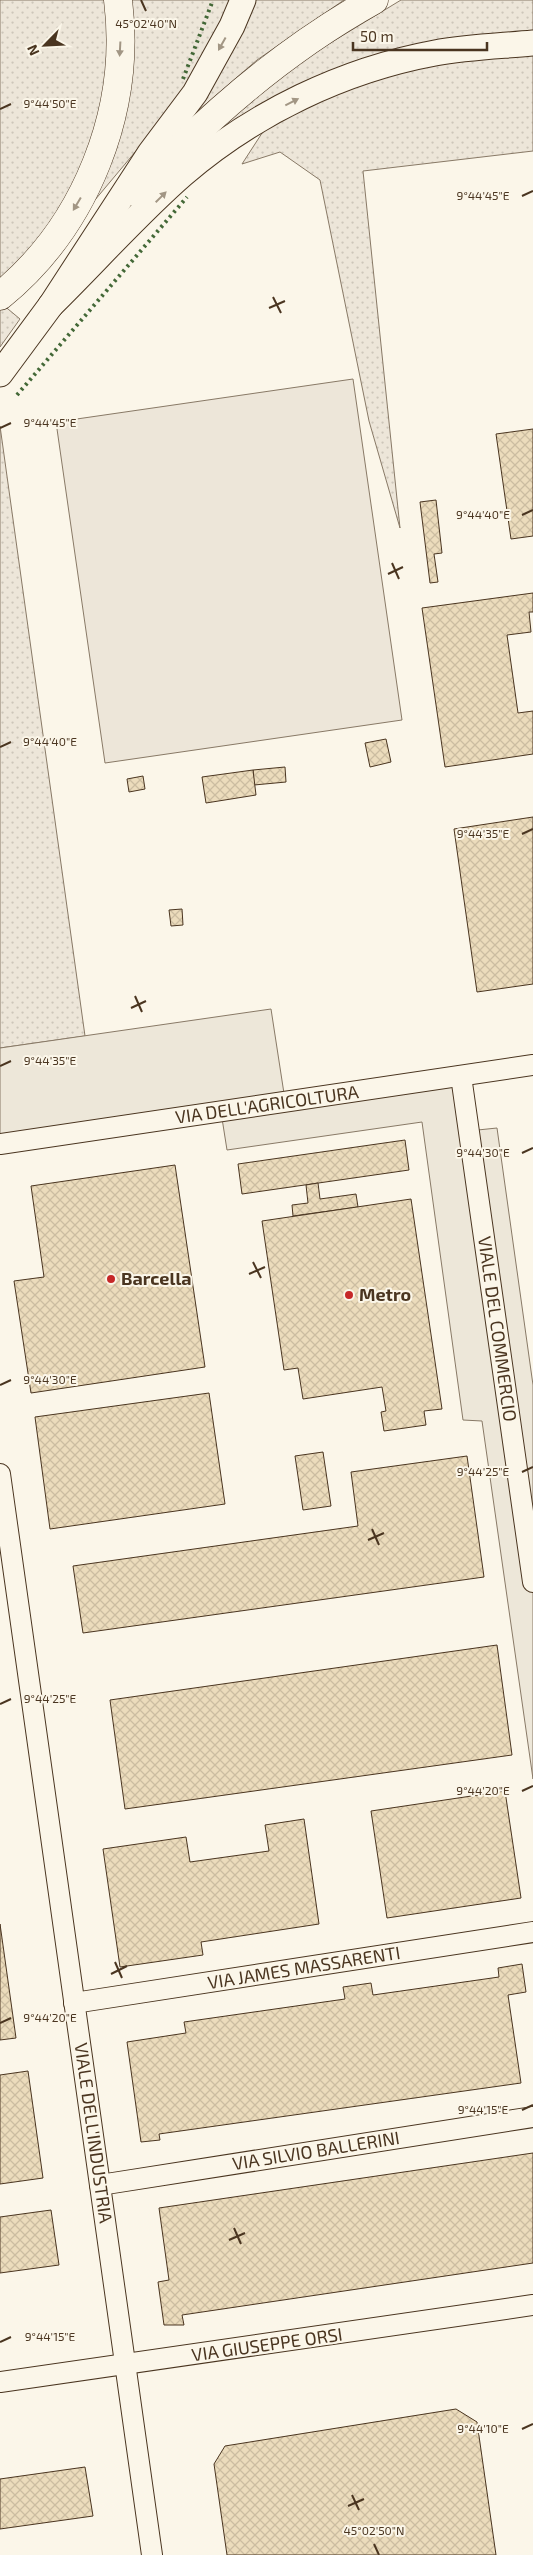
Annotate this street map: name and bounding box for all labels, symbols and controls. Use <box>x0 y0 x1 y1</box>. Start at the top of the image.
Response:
text: 45°02'40"N <box>115 16 177 30</box>
north arrow <box>20 20 70 70</box>
scale bar <box>353 20 487 52</box>
text: 50 m <box>360 27 394 45</box>
one-way arrow <box>218 37 226 51</box>
one-way arrow <box>115 41 123 57</box>
text: N <box>23 42 42 59</box>
text: 9°44'50"E <box>23 96 77 110</box>
one-way arrow <box>285 98 299 106</box>
text: 9°44'45"E <box>457 188 510 202</box>
one-way arrow <box>154 191 166 203</box>
one-way arrow <box>73 197 82 210</box>
text: 9°44'45"E <box>24 415 77 429</box>
text: 9°44'40"E <box>456 507 510 521</box>
text: 9°44'40"E <box>23 734 77 748</box>
text: 9°44'35"E <box>457 826 510 840</box>
text: 9°44'35"E <box>24 1053 77 1067</box>
street label: VIA DELL'AGRICOLTURA <box>174 1080 361 1128</box>
text: 9°44'30"E <box>456 1145 510 1159</box>
street label: VIALE DEL COMMERCIO <box>474 1235 522 1423</box>
place label: Barcella <box>121 1267 192 1289</box>
marker: Barcella <box>105 1273 117 1285</box>
place label: Metro <box>359 1283 411 1305</box>
marker: Metro <box>343 1289 355 1301</box>
text: 9°44'30"E <box>23 1372 77 1386</box>
text: 9°44'25"E <box>457 1464 510 1478</box>
text: 9°44'25"E <box>24 1691 77 1705</box>
text: 9°44'20"E <box>456 1783 510 1797</box>
street label: VIA JAMES MASSARENTI <box>206 1941 402 1993</box>
text: 9°44'20"E <box>23 2010 77 2024</box>
street label: VIALE DELL'INDUSTRIA <box>70 2041 118 2225</box>
text: 9°44'15"E <box>458 2102 509 2116</box>
street label: VIA SILVIO BALLERINI <box>231 2126 401 2174</box>
street label: VIA GIUSEPPE ORSI <box>190 2323 344 2365</box>
text: 9°44'15"E <box>25 2329 76 2343</box>
text: 9°44'10"E <box>457 2421 509 2435</box>
text: 45°02'50"N <box>343 2523 405 2537</box>

